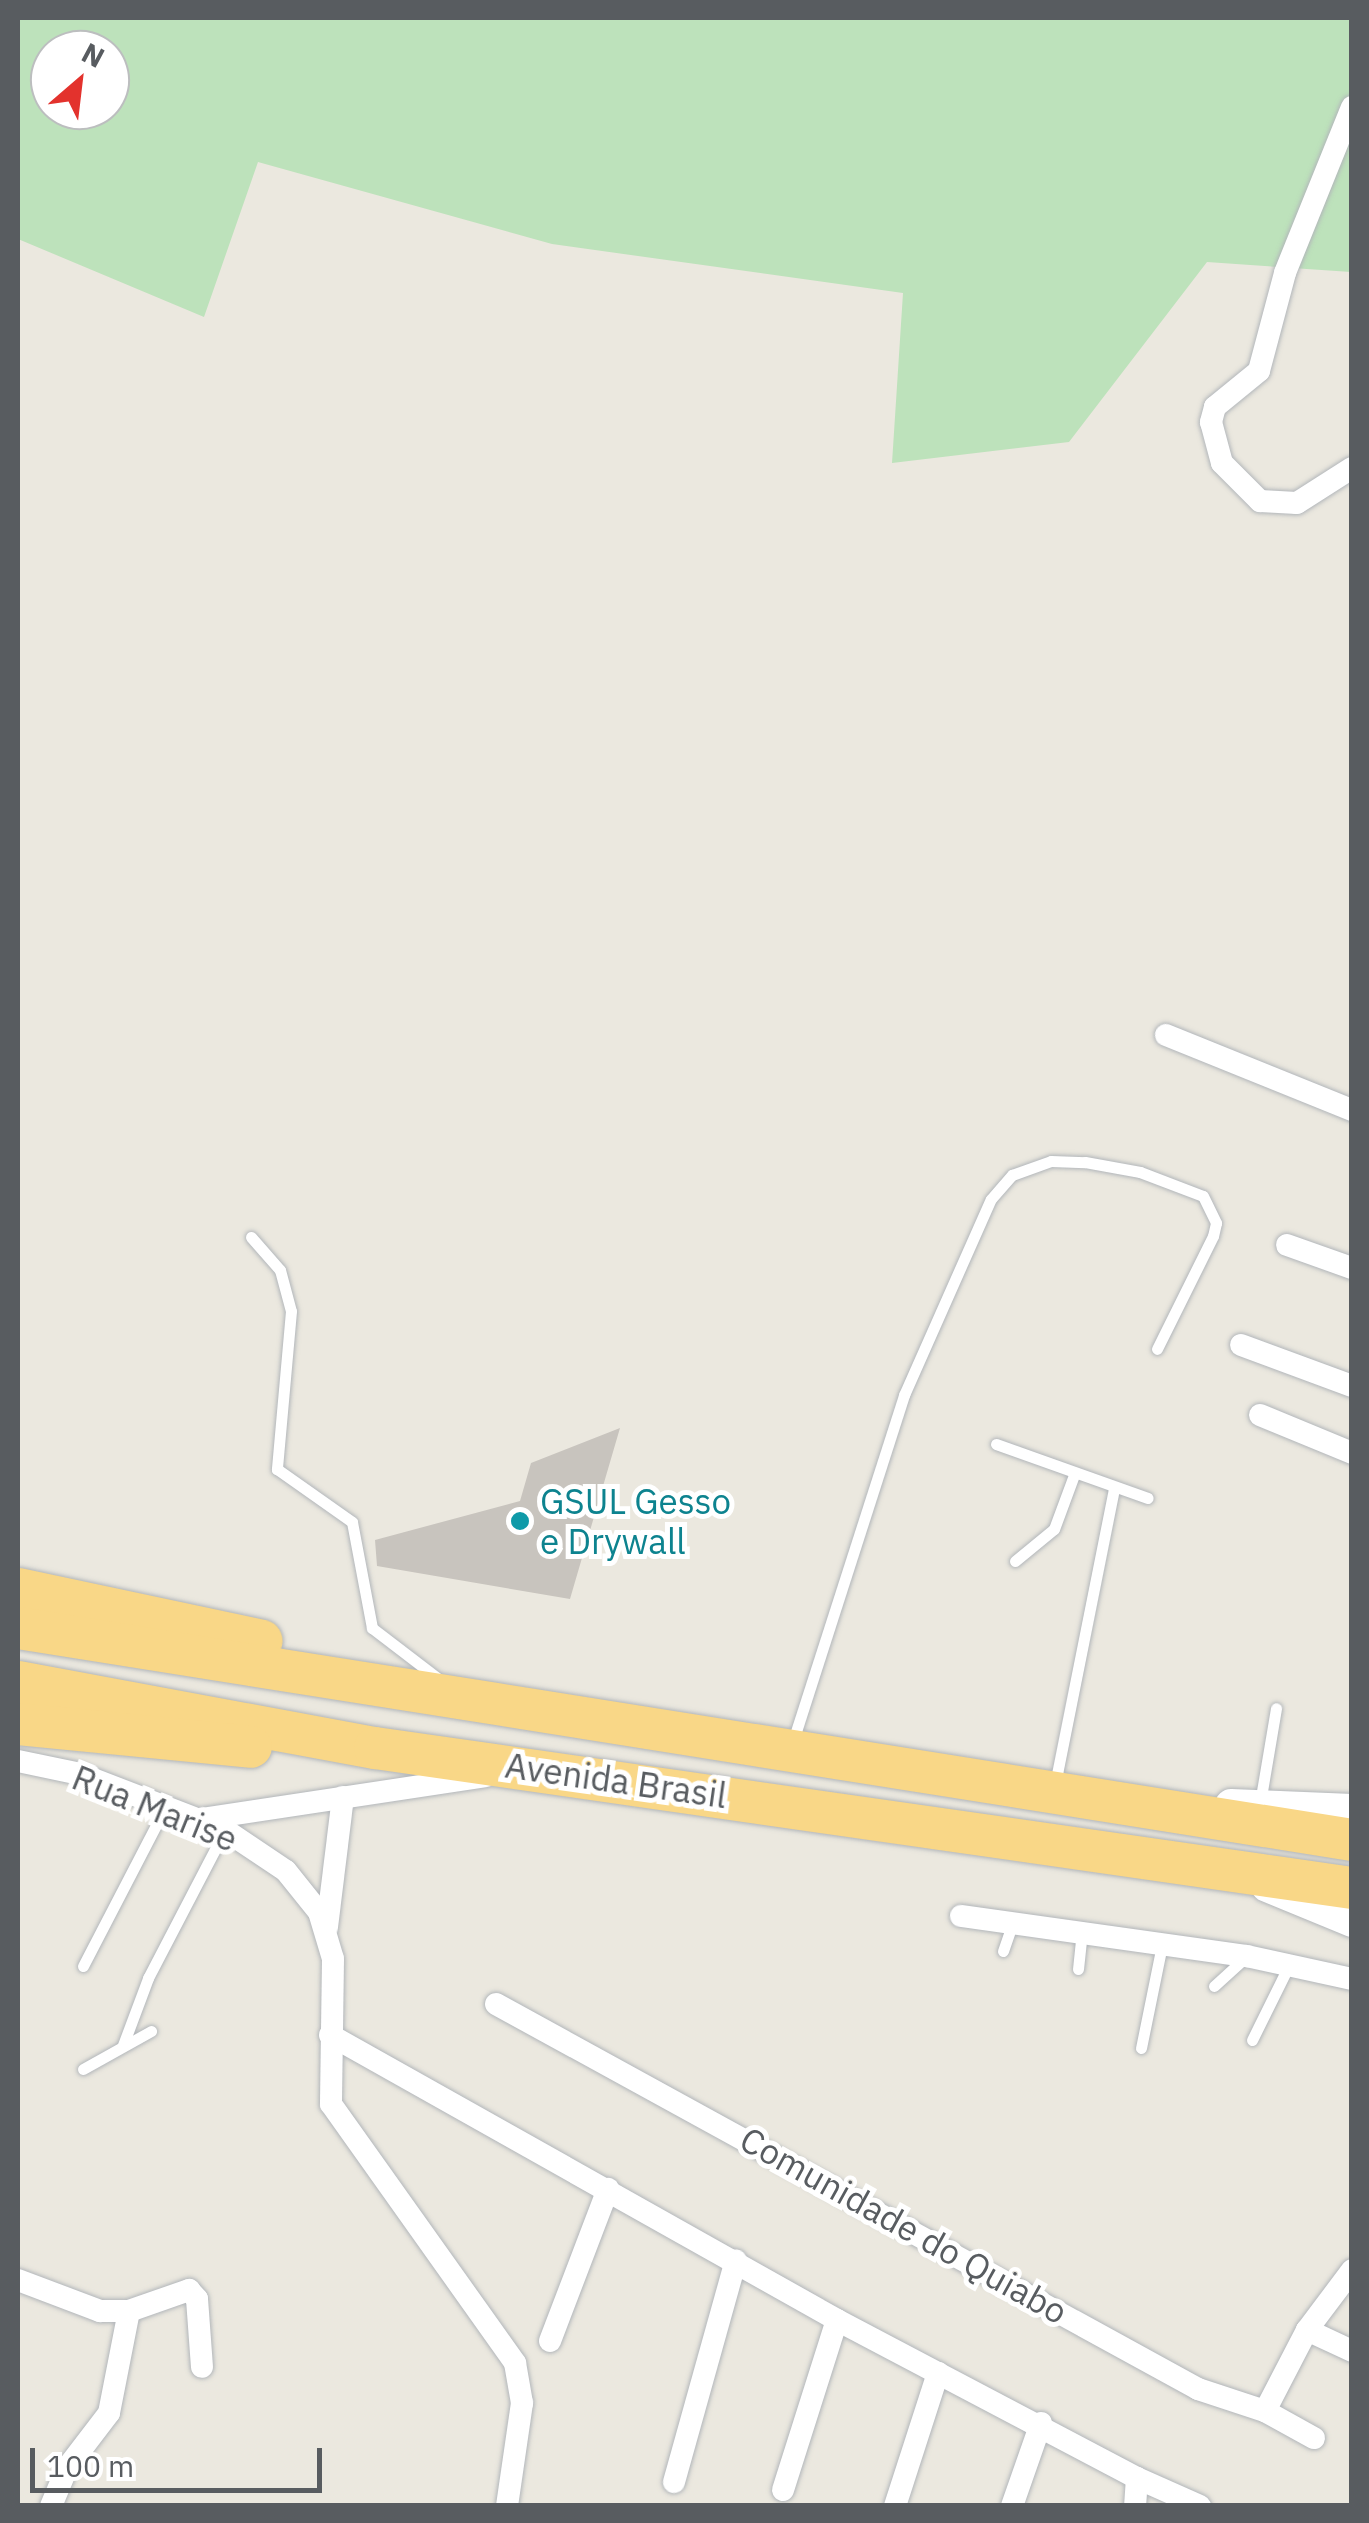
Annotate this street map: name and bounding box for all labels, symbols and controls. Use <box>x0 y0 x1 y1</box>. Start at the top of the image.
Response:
north arrow <box>30 30 130 130</box>
text: N <box>76 34 111 76</box>
place label: GSUL Gesso e Drywall <box>540 1480 731 1562</box>
marker: GSUL Gesso e Drywall <box>509 1510 531 1532</box>
street label: Avenida Brasil <box>502 1744 730 1816</box>
street label: Rua Marise <box>66 1756 244 1860</box>
street label: Comunidade do Quiabo <box>733 2118 1075 2332</box>
scale bar <box>35 2428 328 2490</box>
text: 100 m <box>47 2446 134 2485</box>

